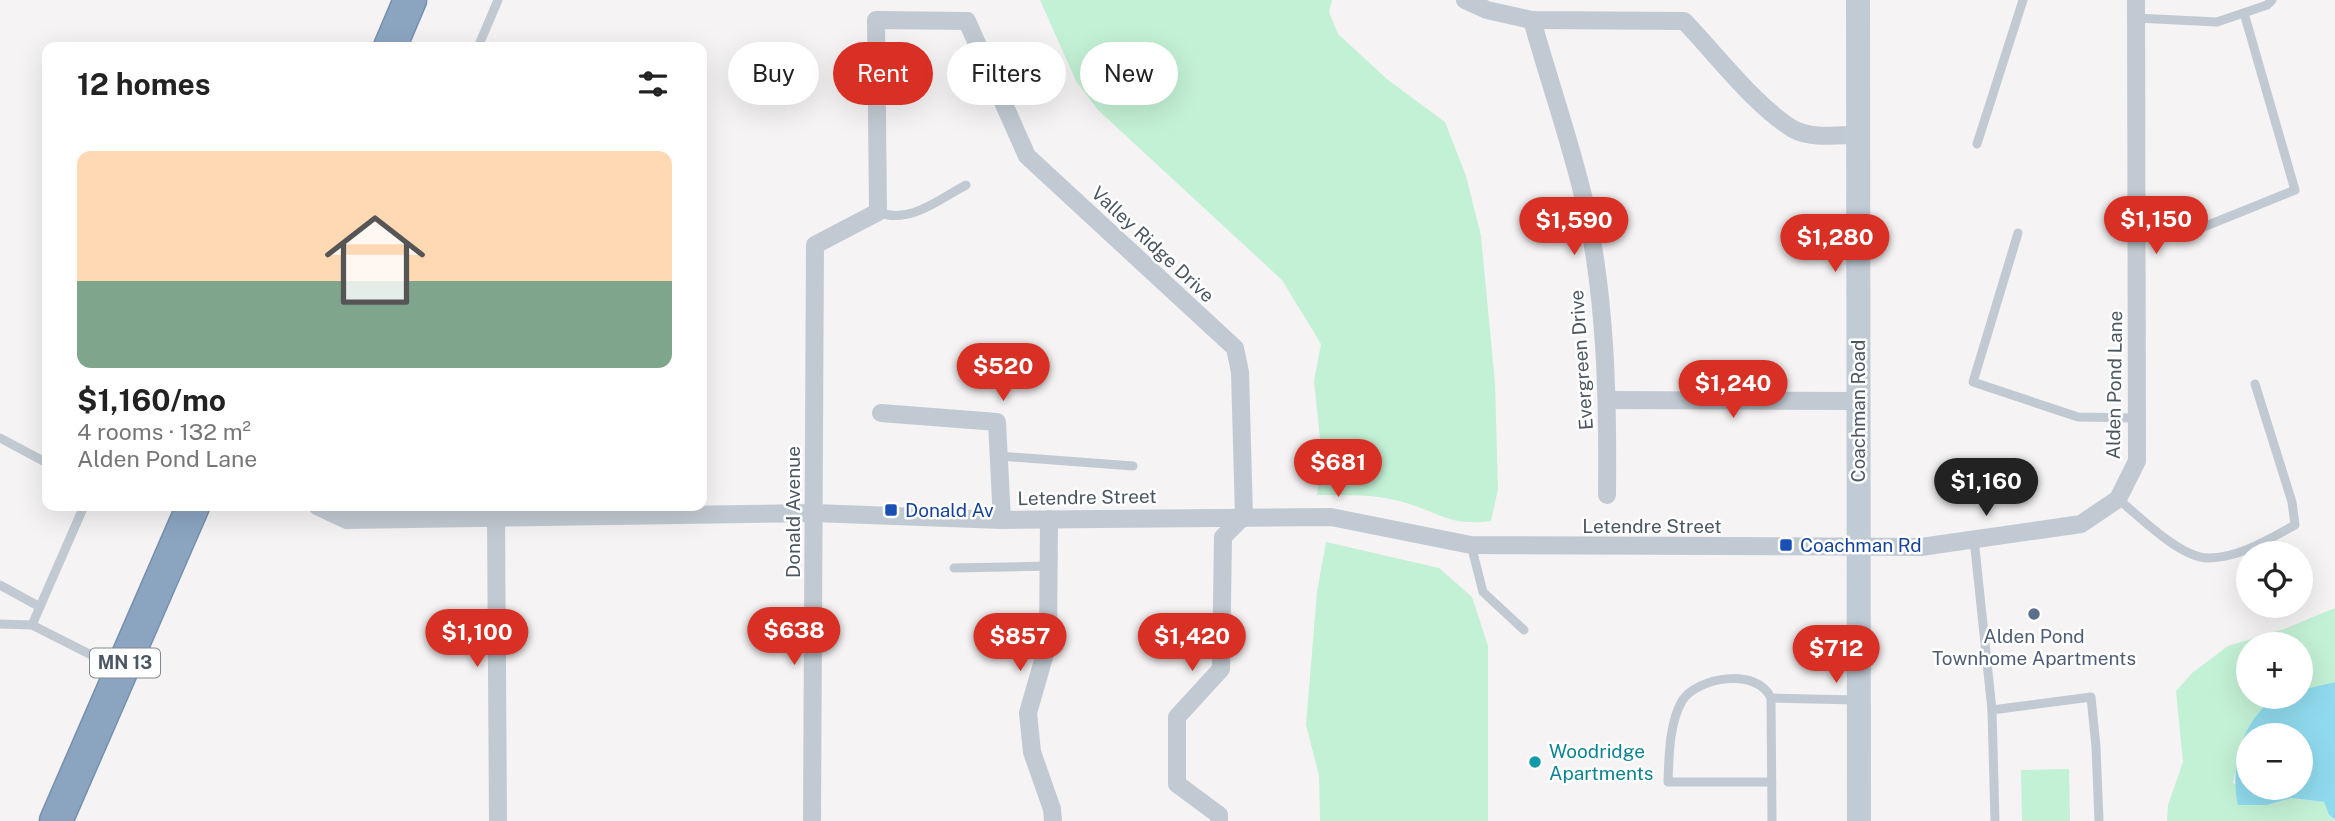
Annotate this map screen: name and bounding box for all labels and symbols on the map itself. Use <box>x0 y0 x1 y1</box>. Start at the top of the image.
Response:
street label: Valley Ridge Drive <box>1087 182 1219 306</box>
pin: $1,150 <box>2099 196 2213 256</box>
pin: $1,590 <box>1517 198 1631 257</box>
pin: $1,280 <box>1778 215 1892 274</box>
street label: Evergreen Drive <box>1565 289 1597 431</box>
street label: Alden Pond Lane <box>2102 310 2126 460</box>
street label: Coachman Road <box>1847 340 1869 482</box>
pin: $520 <box>962 344 1044 403</box>
pin: $1,240 <box>1676 360 1790 420</box>
pin: $681 <box>1297 440 1379 499</box>
street label: Donald Avenue <box>782 446 804 578</box>
pin: $1,160 <box>1929 458 2043 518</box>
street label: Letendre Street <box>1017 485 1157 509</box>
place label: Donald Av <box>905 499 994 521</box>
marker: Donald Av <box>883 502 899 518</box>
street label: Letendre Street <box>1582 515 1722 537</box>
place label: Coachman Rd <box>1800 534 1922 556</box>
marker: Coachman Rd <box>1778 537 1794 553</box>
marker: Alden Pond Townhome Apartments <box>2026 606 2042 622</box>
pin: $638 <box>753 608 835 667</box>
pin: $1,100 <box>420 610 534 669</box>
pin: $857 <box>979 614 1061 673</box>
pin: $1,420 <box>1135 614 1249 673</box>
place label: Alden Pond Townhome Apartments <box>1932 625 2136 669</box>
pin: $712 <box>1795 626 1877 685</box>
road number: MN 13 <box>90 648 160 678</box>
place label: Woodridge Apartments <box>1549 740 1653 784</box>
marker: Woodridge Apartments <box>1527 754 1543 770</box>

